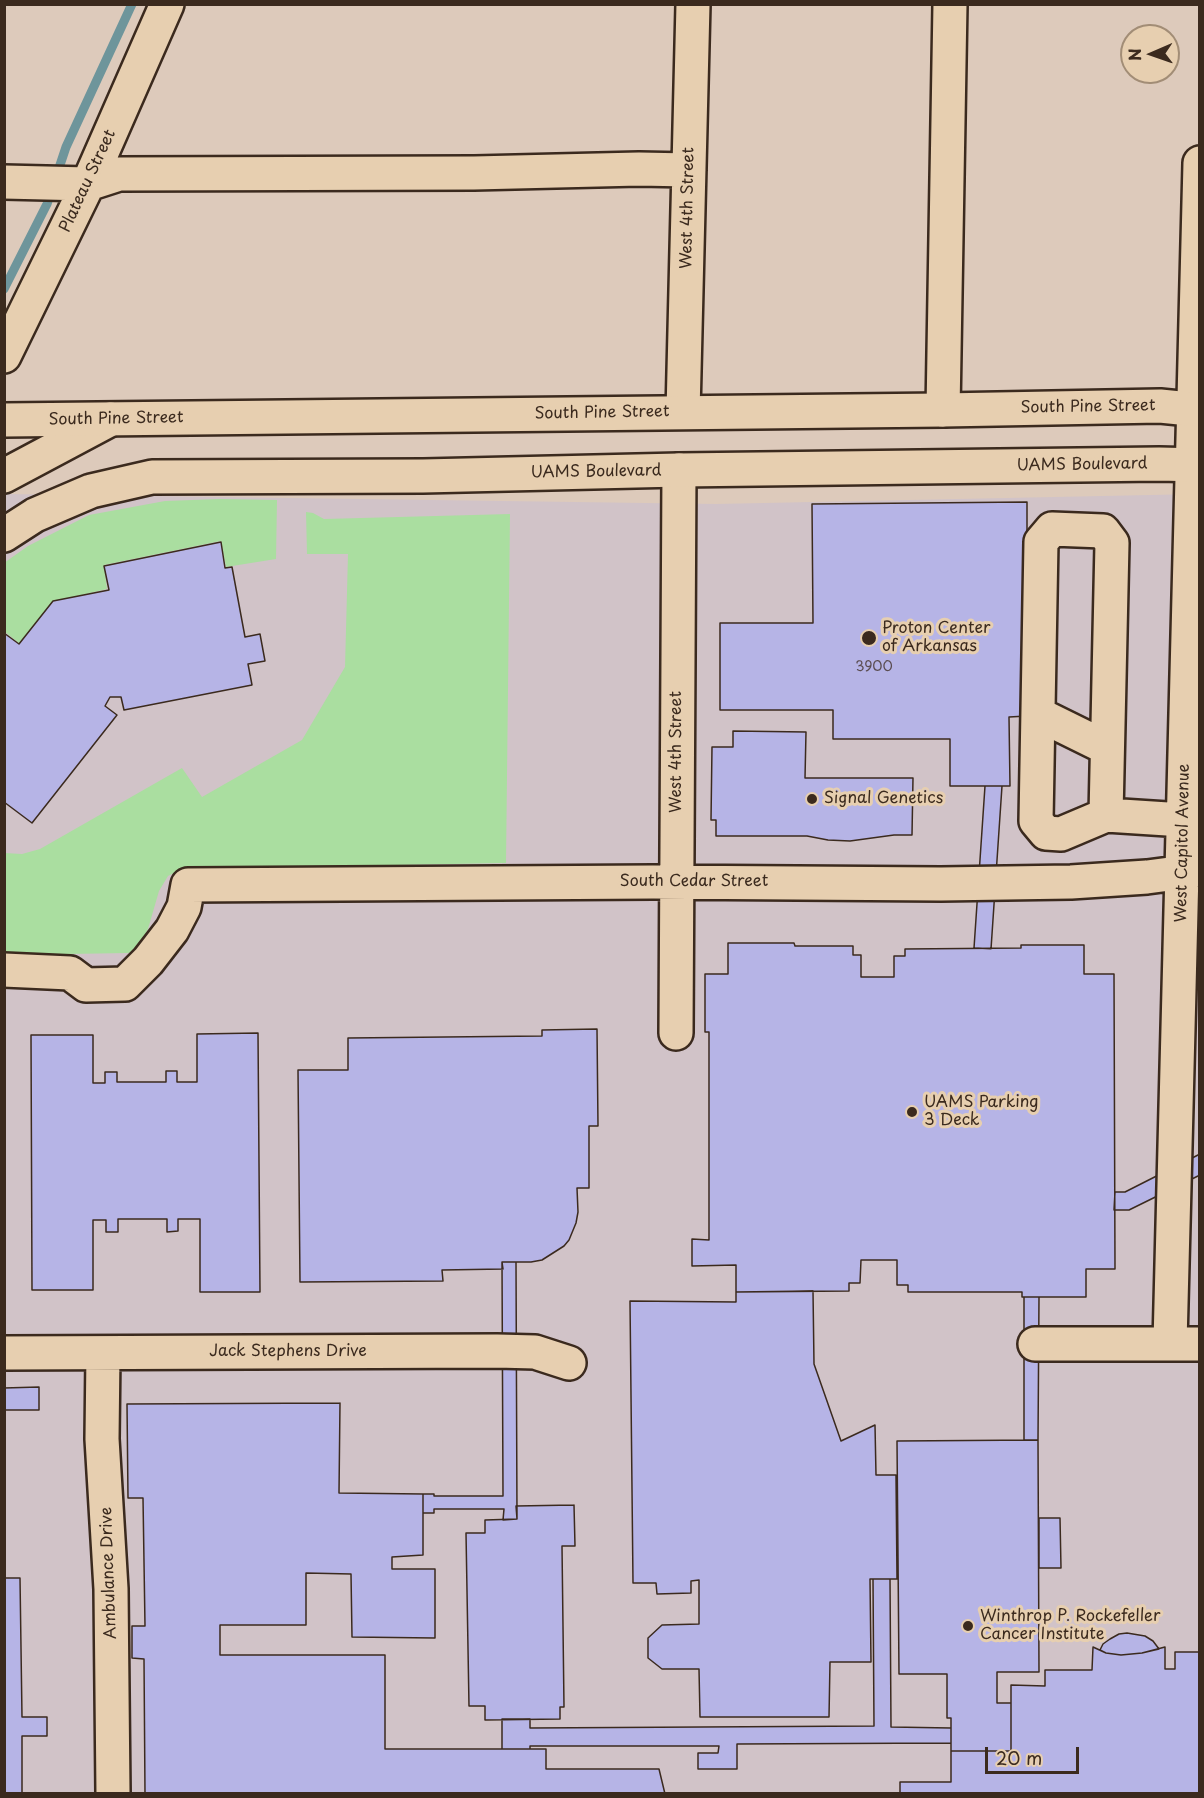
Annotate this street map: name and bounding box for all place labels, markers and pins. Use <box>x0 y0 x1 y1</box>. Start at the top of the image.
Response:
place label: Proton Center of Arkansas <box>882 619 990 657</box>
marker: Proton Center of Arkansas <box>860 629 878 647</box>
place label: Signal Genetics <box>824 789 943 809</box>
marker: Signal Genetics <box>805 792 819 806</box>
place label: UAMS Parking 3 Deck <box>924 1093 1039 1131</box>
marker: UAMS Parking 3 Deck <box>905 1105 919 1119</box>
place label: Winthrop P. Rockefeller Cancer Institute <box>980 1607 1161 1645</box>
marker: Winthrop P. Rockefeller Cancer Institute <box>961 1619 975 1633</box>

